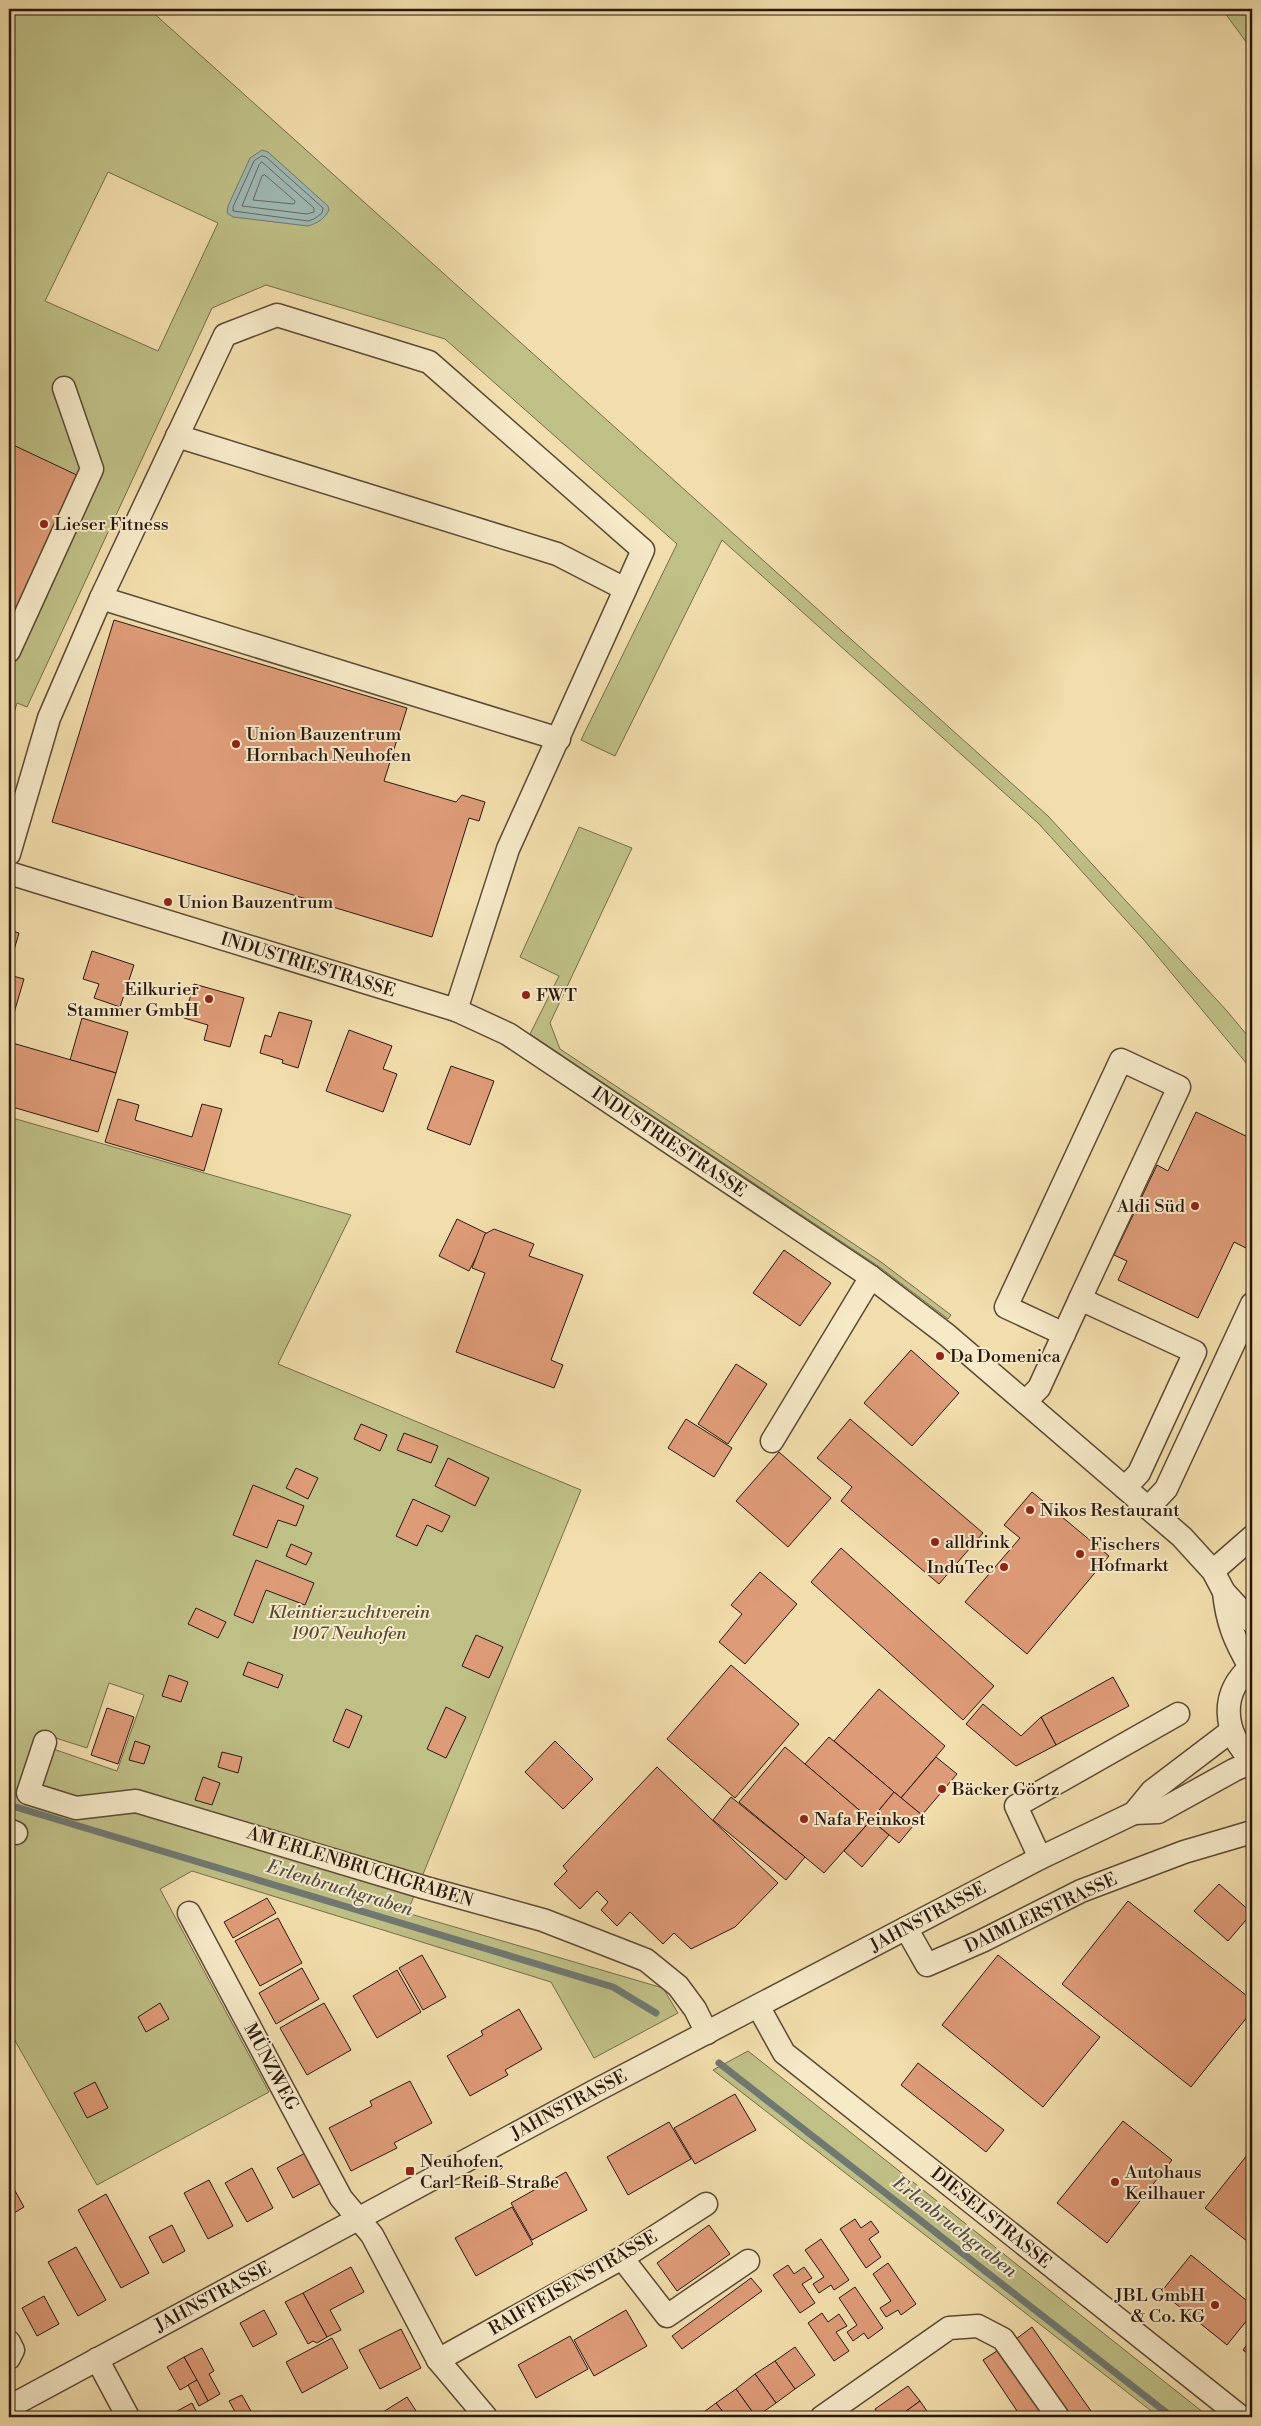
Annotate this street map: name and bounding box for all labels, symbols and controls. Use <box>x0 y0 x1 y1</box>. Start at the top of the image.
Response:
place label: Lieser Fitness <box>54 513 169 536</box>
marker: Lieser Fitness <box>38 518 50 530</box>
place label: Union Bauzentrum Hornbach Neuhofen <box>246 723 411 767</box>
marker: Union Bauzentrum Hornbach Neuhofen <box>230 738 242 750</box>
place label: Union Bauzentrum <box>178 891 333 914</box>
marker: Union Bauzentrum <box>162 896 174 908</box>
street label: INDUSTRIESTRASSE <box>218 927 398 1003</box>
place label: Eilkurier Stammer GmbH <box>67 978 200 1022</box>
place label: FWT <box>536 984 577 1007</box>
marker: FWT <box>520 989 532 1001</box>
marker: Eilkurier Stammer GmbH <box>203 993 215 1005</box>
street label: INDUSTRIESTRASSE <box>587 1082 751 1202</box>
place label: Aldi Süd <box>1116 1195 1186 1218</box>
marker: Aldi Süd <box>1189 1200 1201 1212</box>
place label: Da Domenica <box>950 1345 1062 1368</box>
marker: Da Domenica <box>934 1350 946 1362</box>
place label: Nikos Restaurant <box>1040 1499 1180 1522</box>
marker: Nikos Restaurant <box>1024 1504 1036 1516</box>
place label: alldrink <box>945 1531 1011 1554</box>
place label: Fischers Hofmarkt <box>1090 1533 1170 1577</box>
marker: alldrink <box>929 1536 941 1548</box>
marker: Fischers Hofmarkt <box>1074 1548 1086 1560</box>
place label: InduTec <box>927 1556 994 1579</box>
marker: InduTec <box>998 1561 1010 1573</box>
park label: Kleintierzuchtverein 1907 Neuhofen <box>268 1601 431 1645</box>
place label: Bäcker Görtz <box>951 1778 1059 1801</box>
marker: Bäcker Görtz <box>936 1783 948 1795</box>
place label: Nafa Feinkost <box>814 1808 926 1831</box>
marker: Nafa Feinkost <box>798 1813 810 1825</box>
street label: AM ERLENBRUCHGRABEN <box>243 1821 477 1913</box>
water label: Erlenbruchgraben <box>263 1854 416 1922</box>
street label: DAIMLERSTRASSE <box>961 1868 1121 1958</box>
street label: JAHNSTRASSE <box>865 1877 990 1958</box>
street label: MÜNZWEG <box>238 2019 304 2115</box>
street label: JAHNSTRASSE <box>506 2065 631 2146</box>
place label: Neuhofen, Carl-Reiß-Straße <box>420 2150 559 2194</box>
place label: Autohaus Keilhauer <box>1124 2161 1206 2205</box>
street label: DIESELSTRASSE <box>926 2162 1056 2274</box>
marker: Neuhofen, Carl-Reiß-Straße <box>404 2165 416 2177</box>
water label: Erlenbruchgraben <box>887 2170 1022 2283</box>
marker: Autohaus Keilhauer <box>1109 2176 1121 2188</box>
street label: RAIFFEISENSTRASSE <box>485 2225 661 2341</box>
street label: JAHNSTRASSE <box>150 2257 275 2338</box>
place label: JBL GmbH & Co. KG <box>1114 2284 1206 2328</box>
marker: JBL GmbH & Co. KG <box>1209 2299 1221 2311</box>

